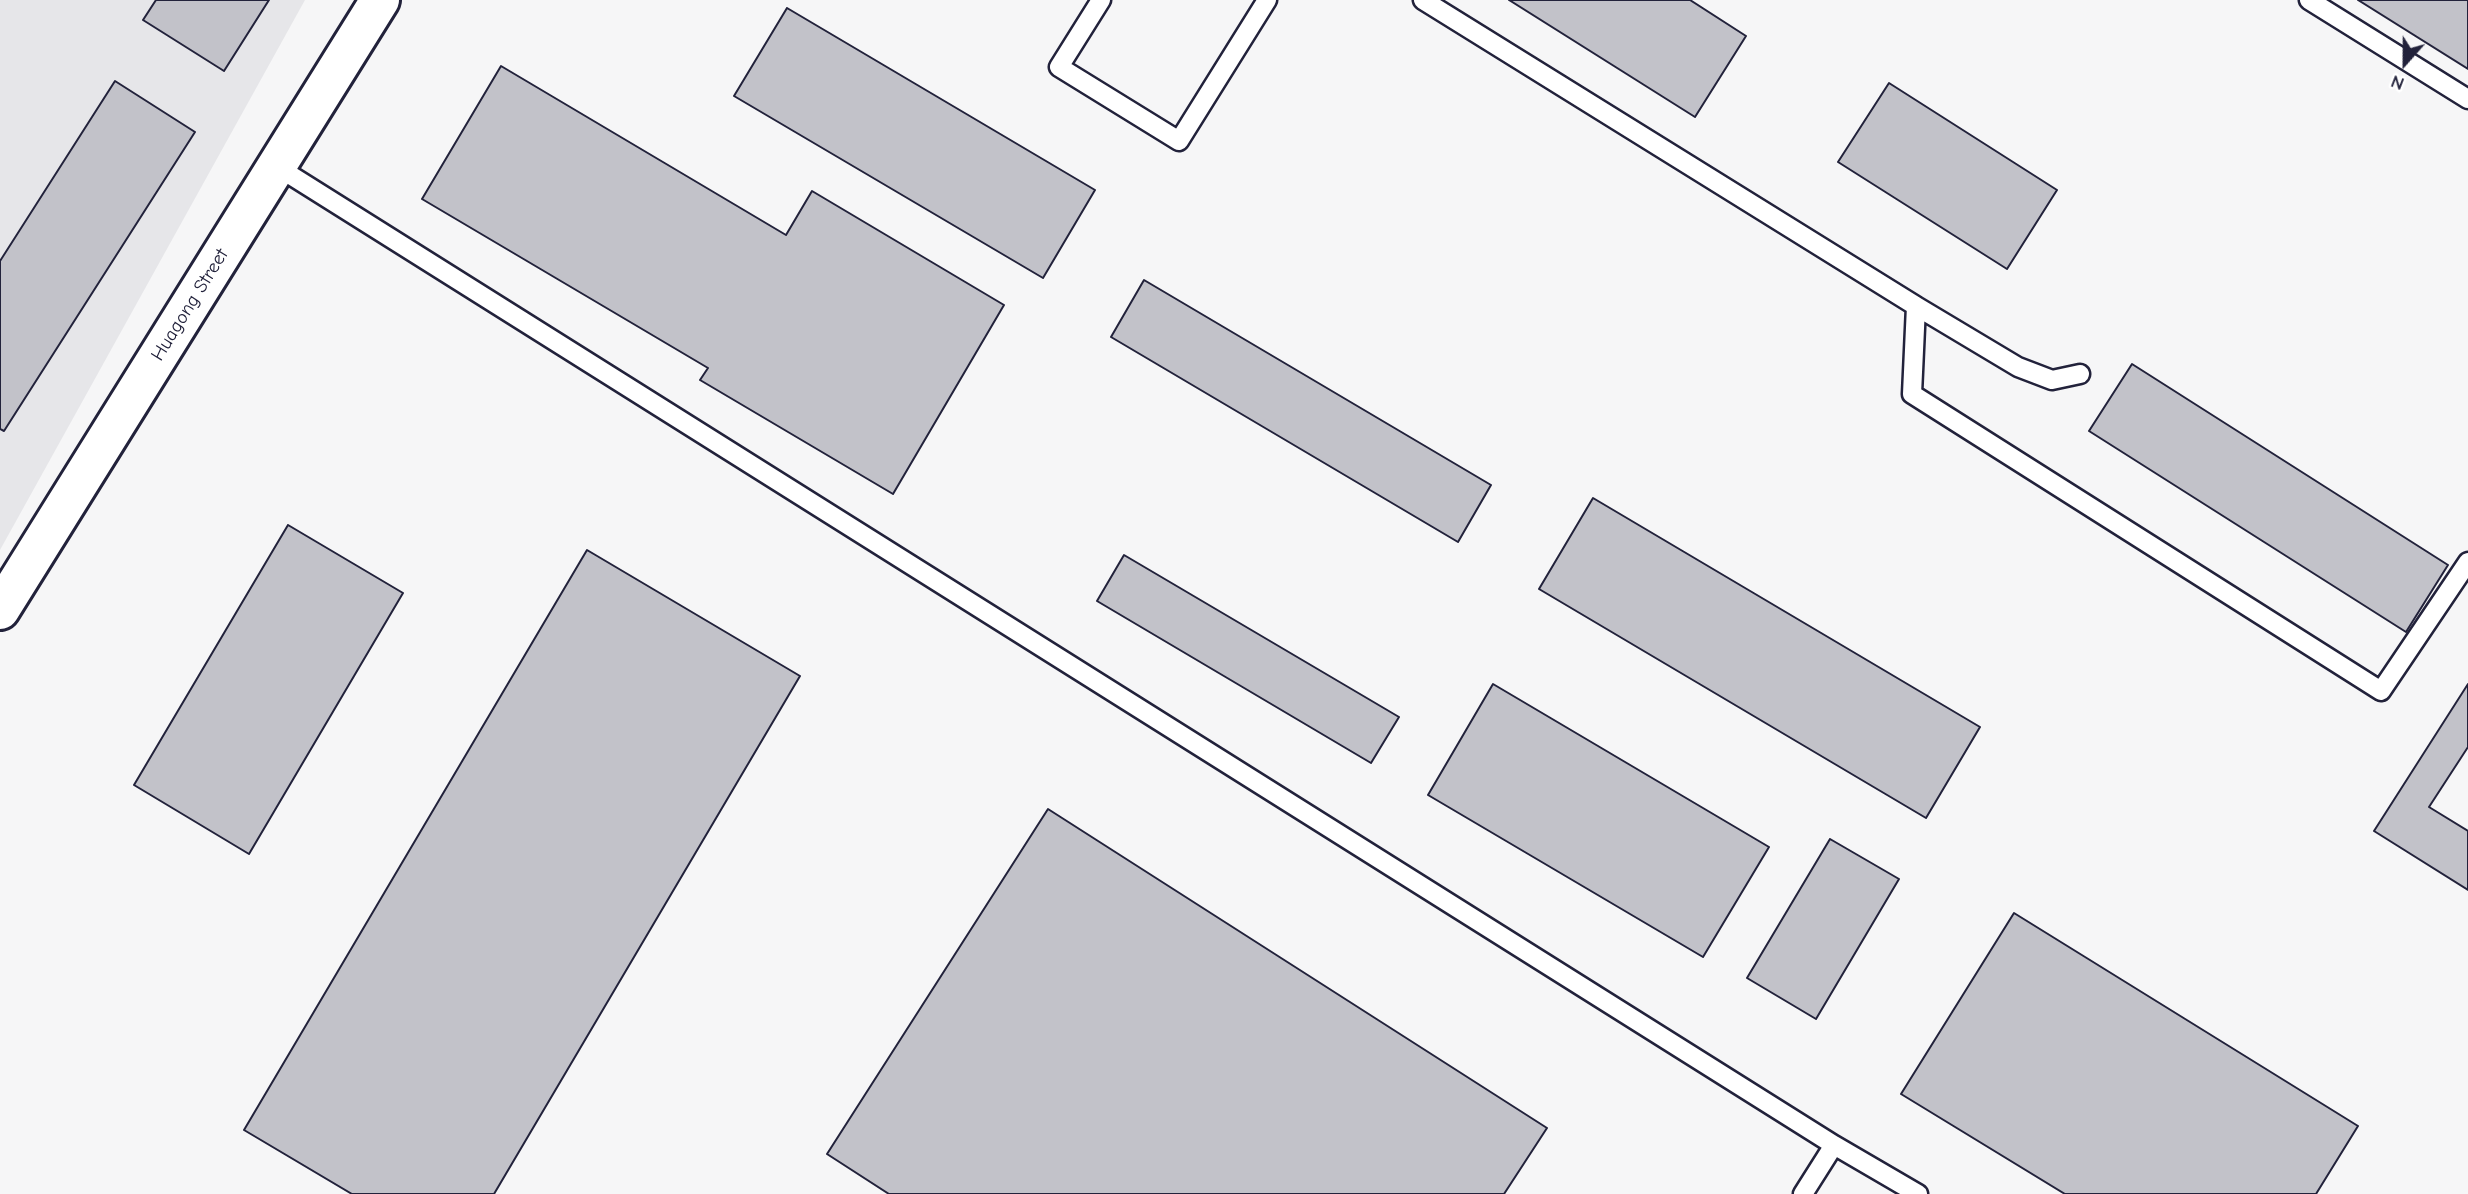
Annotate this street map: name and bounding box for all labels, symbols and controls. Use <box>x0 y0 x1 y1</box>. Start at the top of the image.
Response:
north arrow <box>2370 28 2440 98</box>
text: N <box>2388 70 2407 95</box>
street label: Huagong Street <box>146 245 234 365</box>

